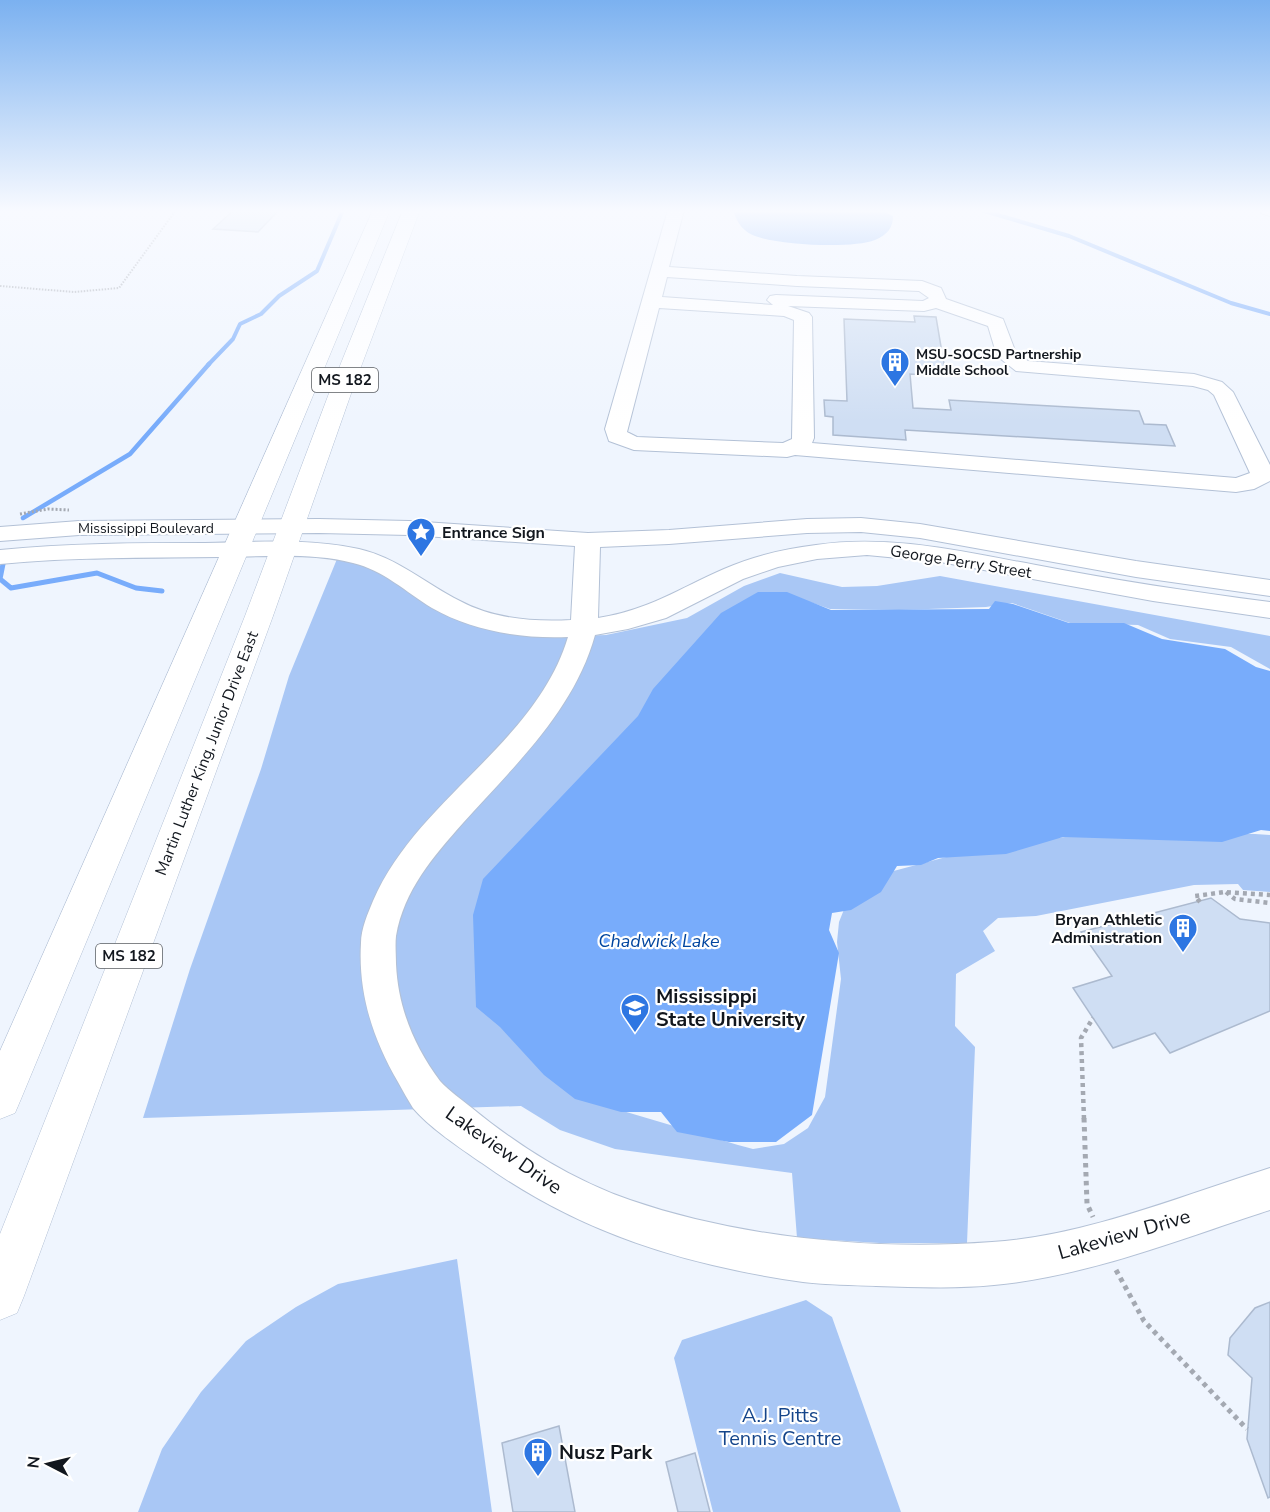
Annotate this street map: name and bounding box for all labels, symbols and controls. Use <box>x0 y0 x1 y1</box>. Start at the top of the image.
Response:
place label: MSU-SOCSD Partnership Middle School <box>916 345 1081 380</box>
building icon: MSU-SOCSD Partnership Middle School <box>879 346 911 388</box>
road number: MS 182 <box>312 368 378 392</box>
place icon: Entrance Sign <box>405 516 437 558</box>
street label: Mississippi Boulevard <box>78 519 214 538</box>
place label: Entrance Sign <box>442 522 545 544</box>
street label: George Perry Street <box>889 540 1034 584</box>
street label: Martin Luther King, Junior Drive East <box>150 628 264 879</box>
place label: Bryan Athletic Administration <box>1051 909 1162 949</box>
building icon: Bryan Athletic Administration <box>1167 912 1199 954</box>
water label: Chadwick Lake <box>598 929 720 953</box>
road number: MS 182 <box>96 944 162 968</box>
place label: Mississippi State University <box>656 983 805 1033</box>
school or university icon: Mississippi State University <box>619 992 651 1034</box>
street label: Lakeview Drive <box>440 1100 567 1201</box>
street label: Lakeview Drive <box>1055 1203 1194 1266</box>
park label: A.J. Pitts Tennis Centre <box>719 1402 841 1452</box>
north arrow <box>18 1434 78 1494</box>
building icon: Nusz Park <box>522 1436 554 1478</box>
place label: Nusz Park <box>559 1439 653 1466</box>
text: N <box>22 1455 46 1470</box>

